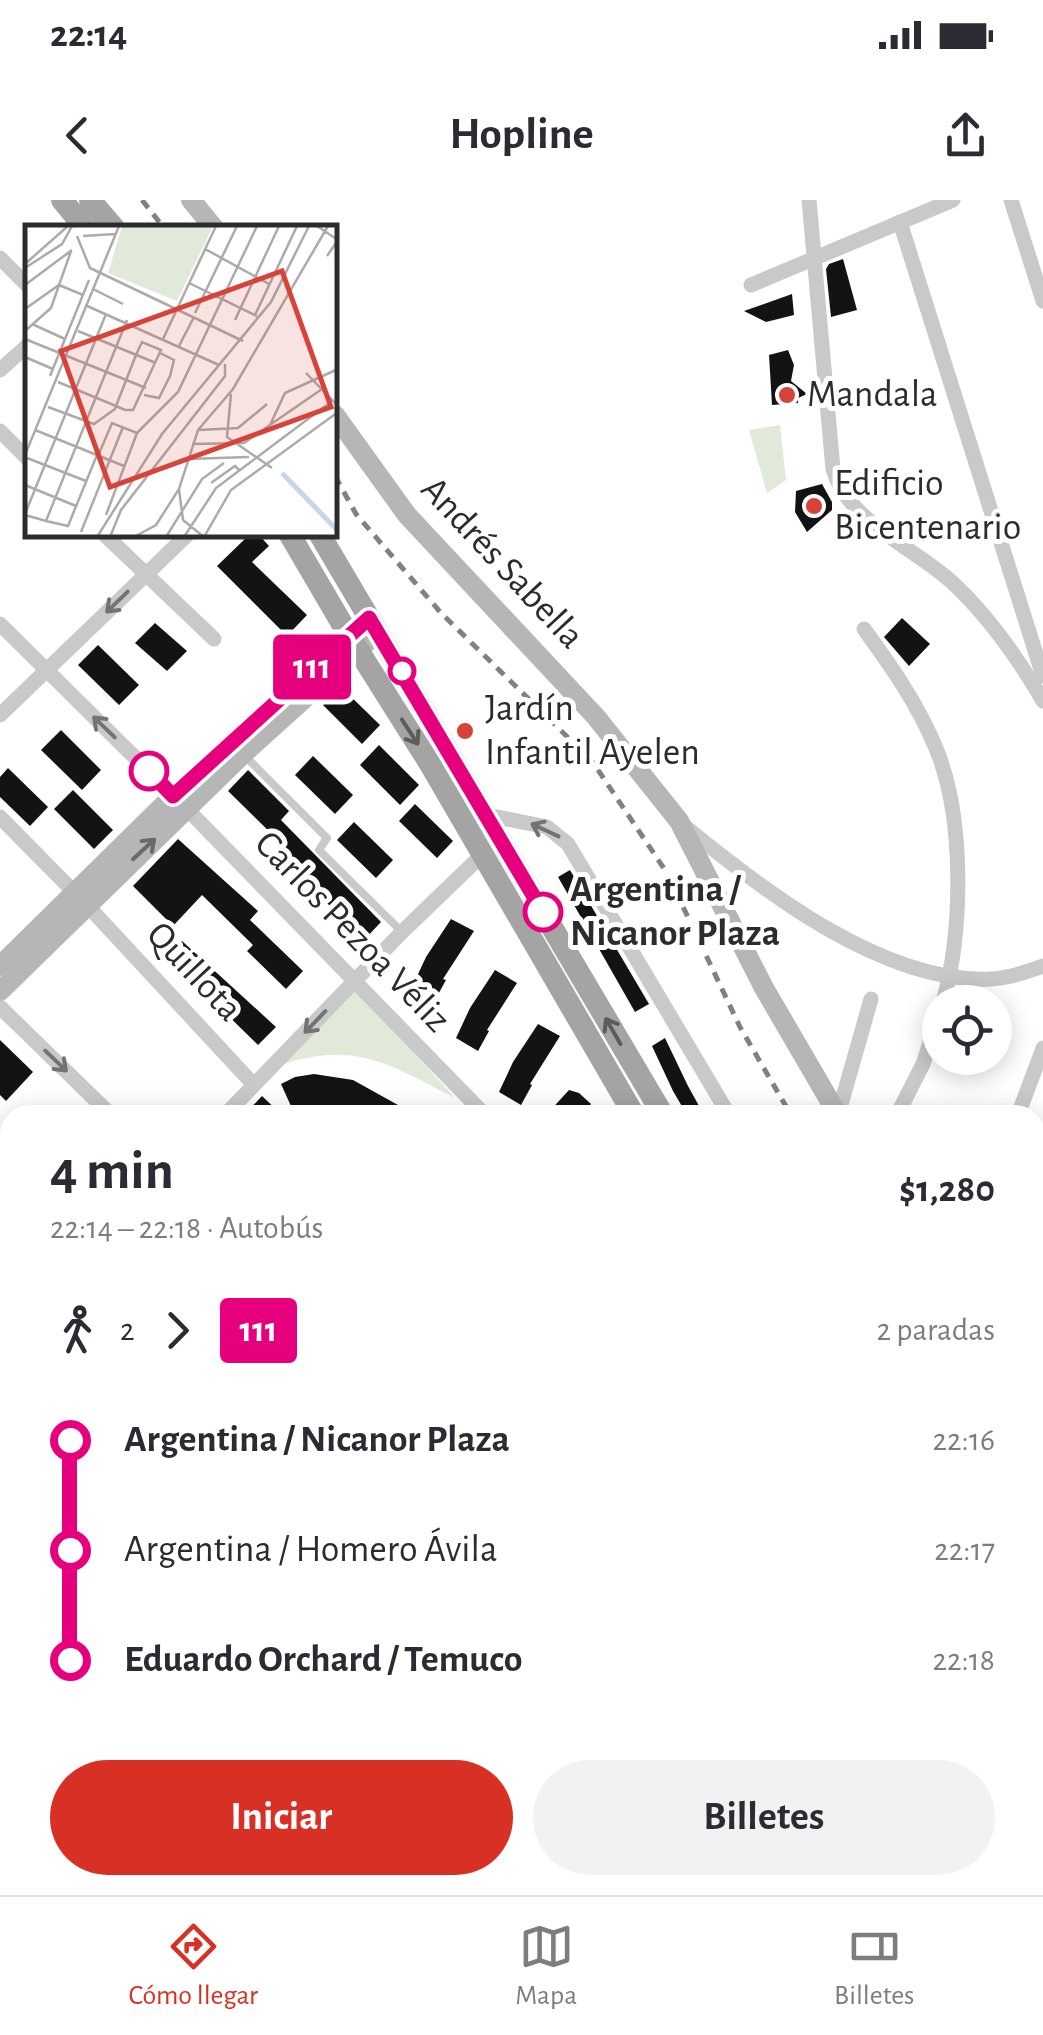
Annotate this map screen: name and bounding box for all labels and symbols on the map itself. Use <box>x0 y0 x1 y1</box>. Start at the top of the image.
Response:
inset map <box>25 225 338 538</box>
place label: Mandala <box>807 376 938 414</box>
marker: Mandala <box>776 384 798 406</box>
place label: Edificio Bicentenario <box>834 465 1021 547</box>
street label: Andrés Sabella <box>413 470 591 656</box>
marker: Edificio Bicentenario <box>803 495 825 517</box>
one-way arrow <box>105 590 130 614</box>
line badge: 111 <box>254 634 370 700</box>
unlabelled marker <box>389 658 415 684</box>
place label: Jardín Infantil Ayelen <box>485 690 700 772</box>
one-way arrow <box>92 715 116 739</box>
one-way arrow <box>400 717 420 746</box>
marker: Jardín Infantil Ayelen <box>454 720 476 742</box>
unlabelled marker <box>130 752 168 790</box>
one-way arrow <box>531 820 561 839</box>
street label: Carlos Pezoa Véliz <box>247 824 457 1040</box>
one-way arrow <box>132 837 156 861</box>
place label: Argentina / Nicanor Plaza <box>570 871 780 953</box>
marker: Argentina / Nicanor Plaza <box>524 893 562 931</box>
street label: Quillota <box>139 915 249 1029</box>
one-way arrow <box>303 1009 327 1033</box>
one-way arrow <box>603 1017 623 1046</box>
one-way arrow <box>43 1049 67 1073</box>

